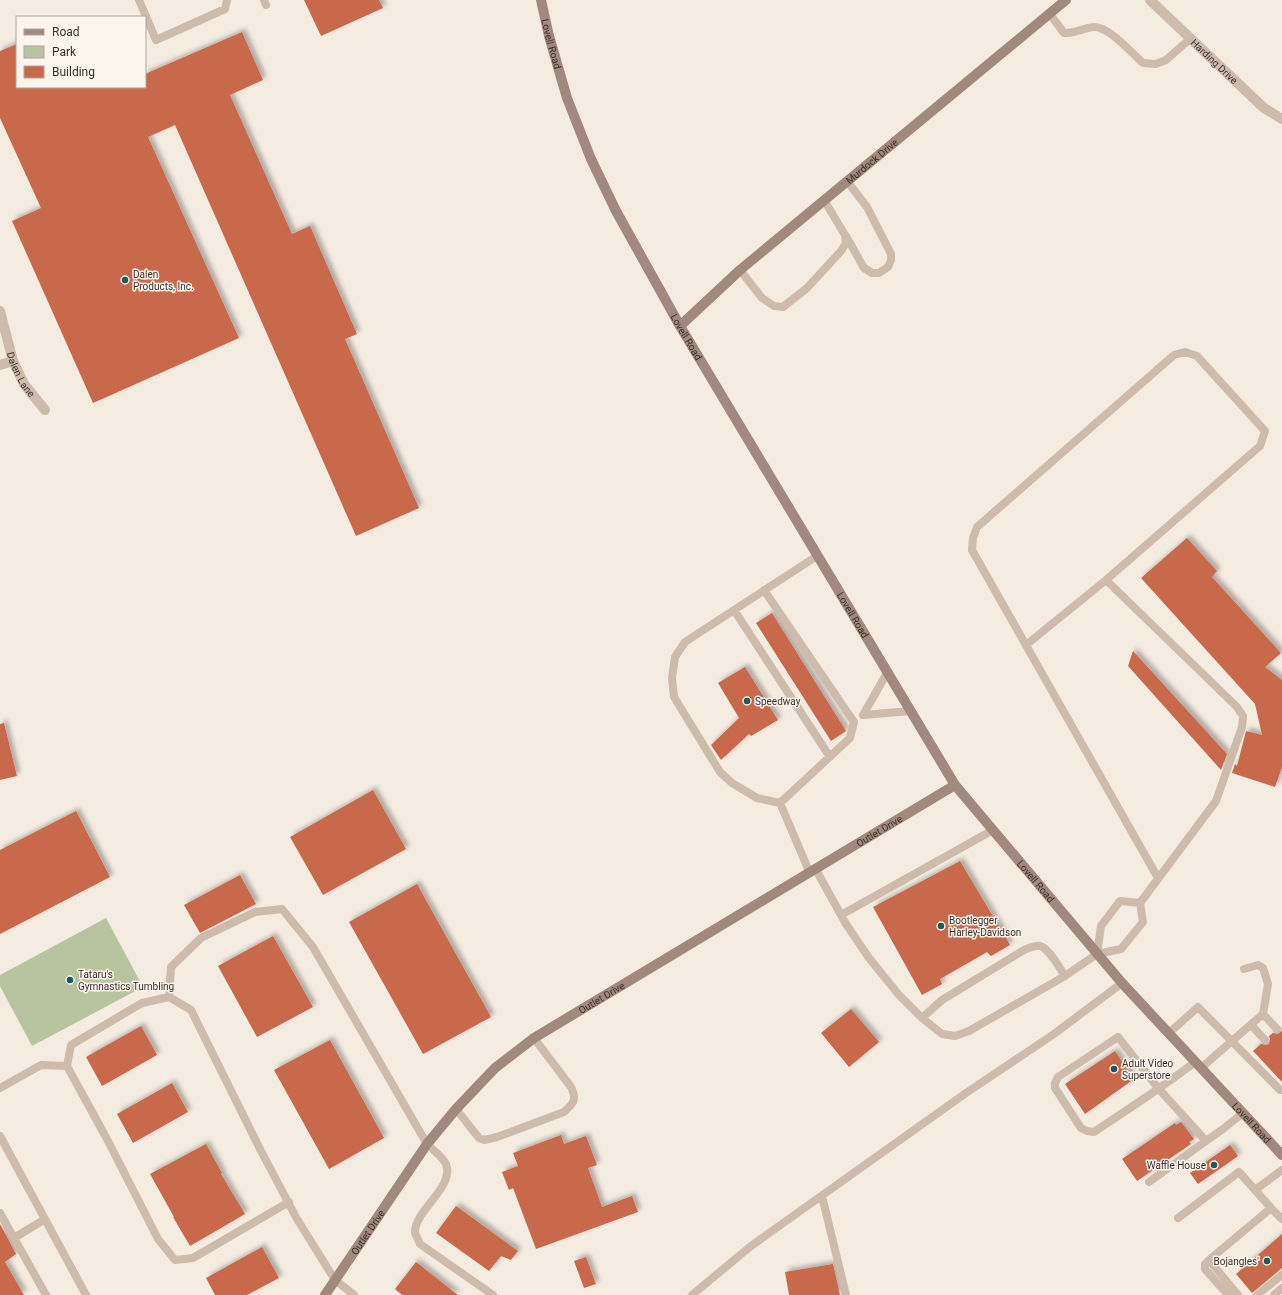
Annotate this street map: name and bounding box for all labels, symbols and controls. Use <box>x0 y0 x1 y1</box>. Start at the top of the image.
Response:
legend <box>16 16 146 88</box>
street label: Lovell Road <box>539 18 563 70</box>
text: Road <box>52 25 80 39</box>
street label: Harding Drive <box>1189 37 1240 86</box>
text: Park <box>52 45 77 59</box>
text: Building <box>52 65 95 79</box>
street label: Murdock Drive <box>844 137 900 186</box>
place label: Dalen Products, Inc. <box>133 269 194 292</box>
marker: Dalen Products, Inc. <box>120 275 130 285</box>
street label: Lovell Road <box>668 312 704 362</box>
street label: Dalen Lane <box>5 351 37 399</box>
street label: Lovell Road <box>835 590 871 640</box>
marker: Speedway <box>742 696 752 706</box>
place label: Speedway <box>755 696 801 707</box>
street label: Outlet Drive <box>854 813 904 849</box>
street label: Lovell Road <box>1015 858 1056 905</box>
place label: Bootlegger Harley-Davidson <box>949 915 1021 938</box>
marker: Bootlegger Harley-Davidson <box>936 921 946 931</box>
place label: Tataru's Gymnastics Tumbling <box>78 969 174 992</box>
marker: Tataru's Gymnastics Tumbling <box>65 975 75 985</box>
street label: Outlet Drive <box>577 980 627 1016</box>
place label: Adult Video Superstore <box>1122 1058 1174 1081</box>
marker: Adult Video Superstore <box>1109 1064 1119 1074</box>
street label: Lovell Road <box>1230 1100 1273 1145</box>
place label: Waffle House <box>1147 1160 1206 1171</box>
marker: Waffle House <box>1209 1160 1219 1170</box>
street label: Outlet Drive <box>349 1208 387 1257</box>
place label: Bojangles' <box>1213 1256 1259 1267</box>
marker: Bojangles' <box>1262 1256 1272 1266</box>

